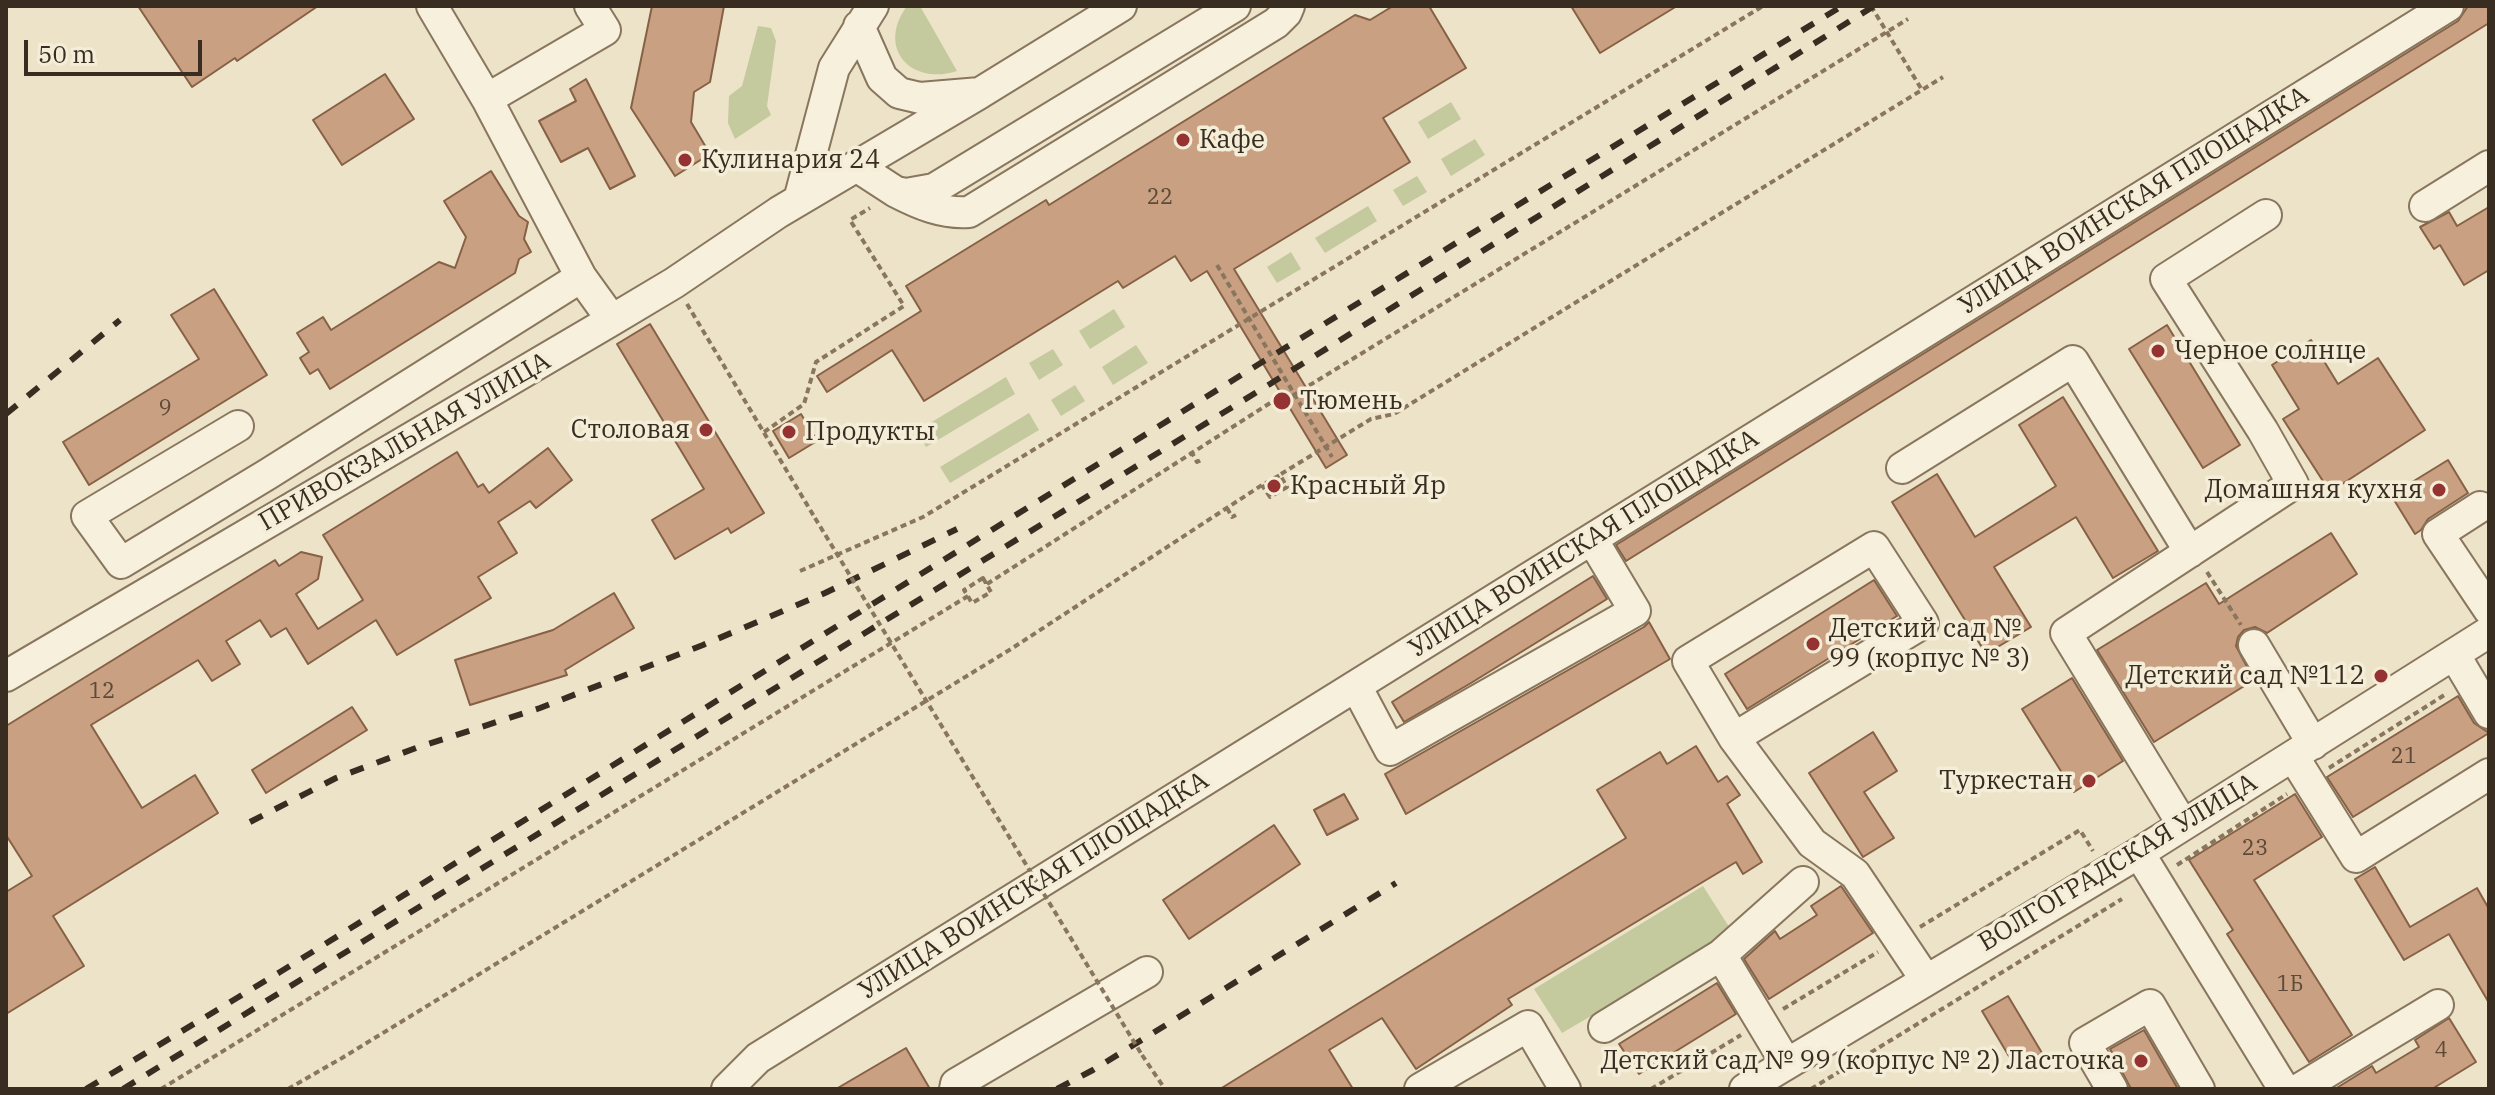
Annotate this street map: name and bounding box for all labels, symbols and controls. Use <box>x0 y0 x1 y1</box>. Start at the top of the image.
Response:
scale bar <box>28 24 206 74</box>
text: 50 m <box>38 38 95 70</box>
street label: УЛИЦА ВОИНСКАЯ ПЛОЩАДКА <box>1953 80 2315 322</box>
place label: Кафе <box>1199 124 1265 156</box>
marker: Кафе <box>1174 131 1192 149</box>
place label: Кулинария 24 <box>701 144 880 176</box>
marker: Кулинария 24 <box>676 151 694 169</box>
house number: 22 <box>1147 185 1173 211</box>
place label: Черное солнце <box>2174 335 2366 367</box>
marker: Черное солнце <box>2149 342 2167 360</box>
street label: ПРИВОКЗАЛЬНАЯ УЛИЦА <box>254 346 556 538</box>
place label: Тюмень <box>1300 385 1402 417</box>
marker: Тюмень <box>1271 390 1293 412</box>
house number: 9 <box>158 396 172 422</box>
place label: Столовая <box>571 414 690 446</box>
place label: Продукты <box>805 416 936 448</box>
marker: Столовая <box>697 421 715 439</box>
marker: Продукты <box>780 423 798 441</box>
street label: УЛИЦА ВОИНСКАЯ ПЛОЩАДКА <box>1403 423 1765 665</box>
place label: Красный Яр <box>1290 470 1446 502</box>
place label: Домашняя кухня <box>2205 474 2423 506</box>
marker: Красный Яр <box>1265 477 1283 495</box>
marker: Домашняя кухня <box>2430 481 2448 499</box>
place label: Детский сад № 99 (корпус № 3) <box>1829 613 2030 674</box>
marker: Детский сад № 99 (корпус № 3) <box>1804 635 1822 653</box>
place label: Детский сад №112 <box>2126 660 2365 692</box>
marker: Детский сад №112 <box>2372 667 2390 685</box>
house number: 12 <box>89 679 115 705</box>
house number: 21 <box>2391 744 2417 770</box>
street label: УЛИЦА ВОИНСКАЯ ПЛОЩАДКА <box>853 765 1215 1007</box>
place label: Туркестан <box>1939 765 2073 797</box>
street label: ВОЛГОГРАДСКАЯ УЛИЦА <box>1973 767 2263 959</box>
marker: Туркестан <box>2080 772 2098 790</box>
house number: 23 <box>2242 836 2268 862</box>
house number: 1Б <box>2277 972 2303 998</box>
house number: 4 <box>2434 1038 2448 1064</box>
place label: Детский сад № 99 (корпус № 2) Ласточка <box>1601 1045 2125 1077</box>
marker: Детский сад № 99 (корпус № 2) Ласточка <box>2132 1052 2150 1070</box>

